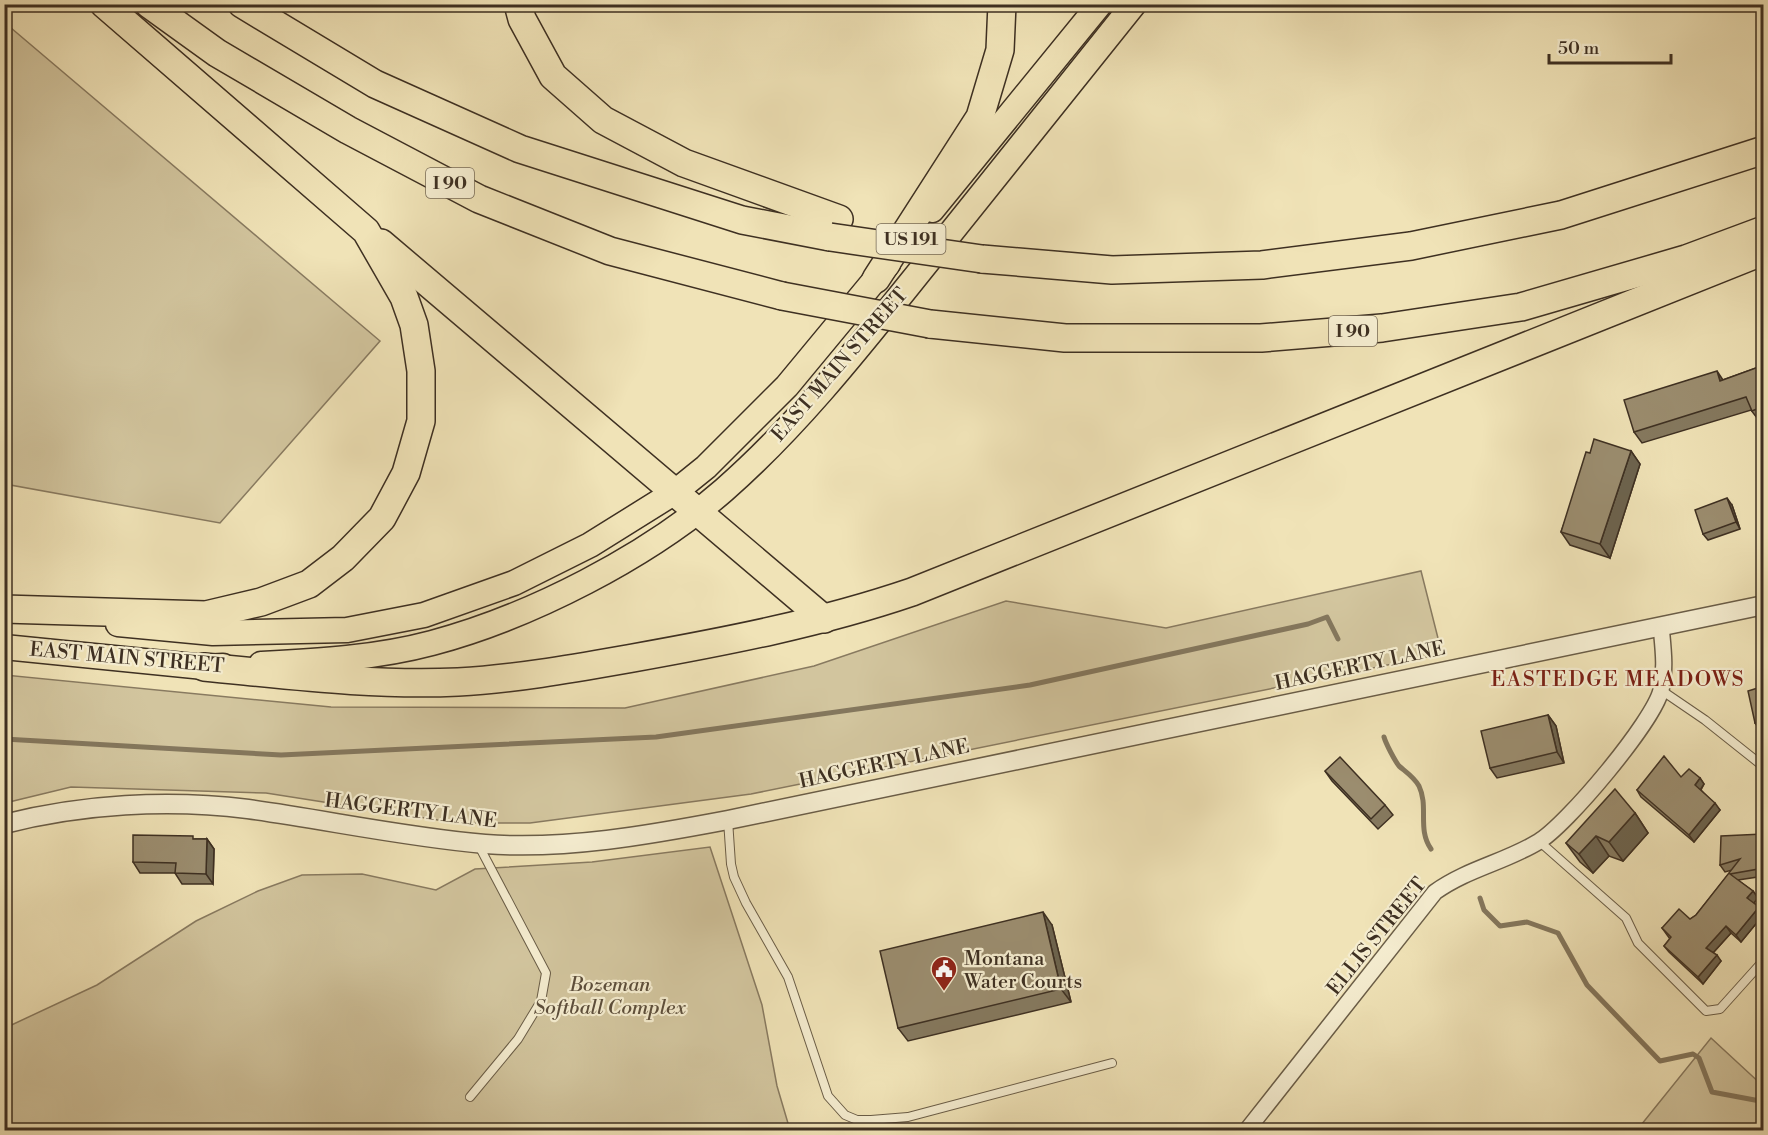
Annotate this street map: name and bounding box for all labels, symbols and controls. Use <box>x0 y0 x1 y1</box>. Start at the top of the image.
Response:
scale bar <box>1549 27 1670 65</box>
text: 50 m <box>1558 37 1600 60</box>
road number: I 90 <box>426 168 474 198</box>
road number: US 191 <box>876 224 946 254</box>
street label: EAST MAIN STREET <box>767 283 914 447</box>
road number: I 90 <box>1329 316 1377 346</box>
street label: HAGGERTY LANE <box>1273 636 1448 697</box>
street label: EAST MAIN STREET <box>28 638 225 679</box>
district label: EASTEDGE MEADOWS <box>1491 667 1745 693</box>
street label: HAGGERTY LANE <box>797 734 972 795</box>
street label: HAGGERTY LANE <box>323 789 498 834</box>
street label: ELLIS STREET <box>1322 873 1432 1001</box>
place label: Montana Water Courts <box>963 947 1082 995</box>
public building icon: Montana Water Courts <box>929 954 959 992</box>
park label: Bozeman Softball Complex <box>534 973 686 1021</box>

